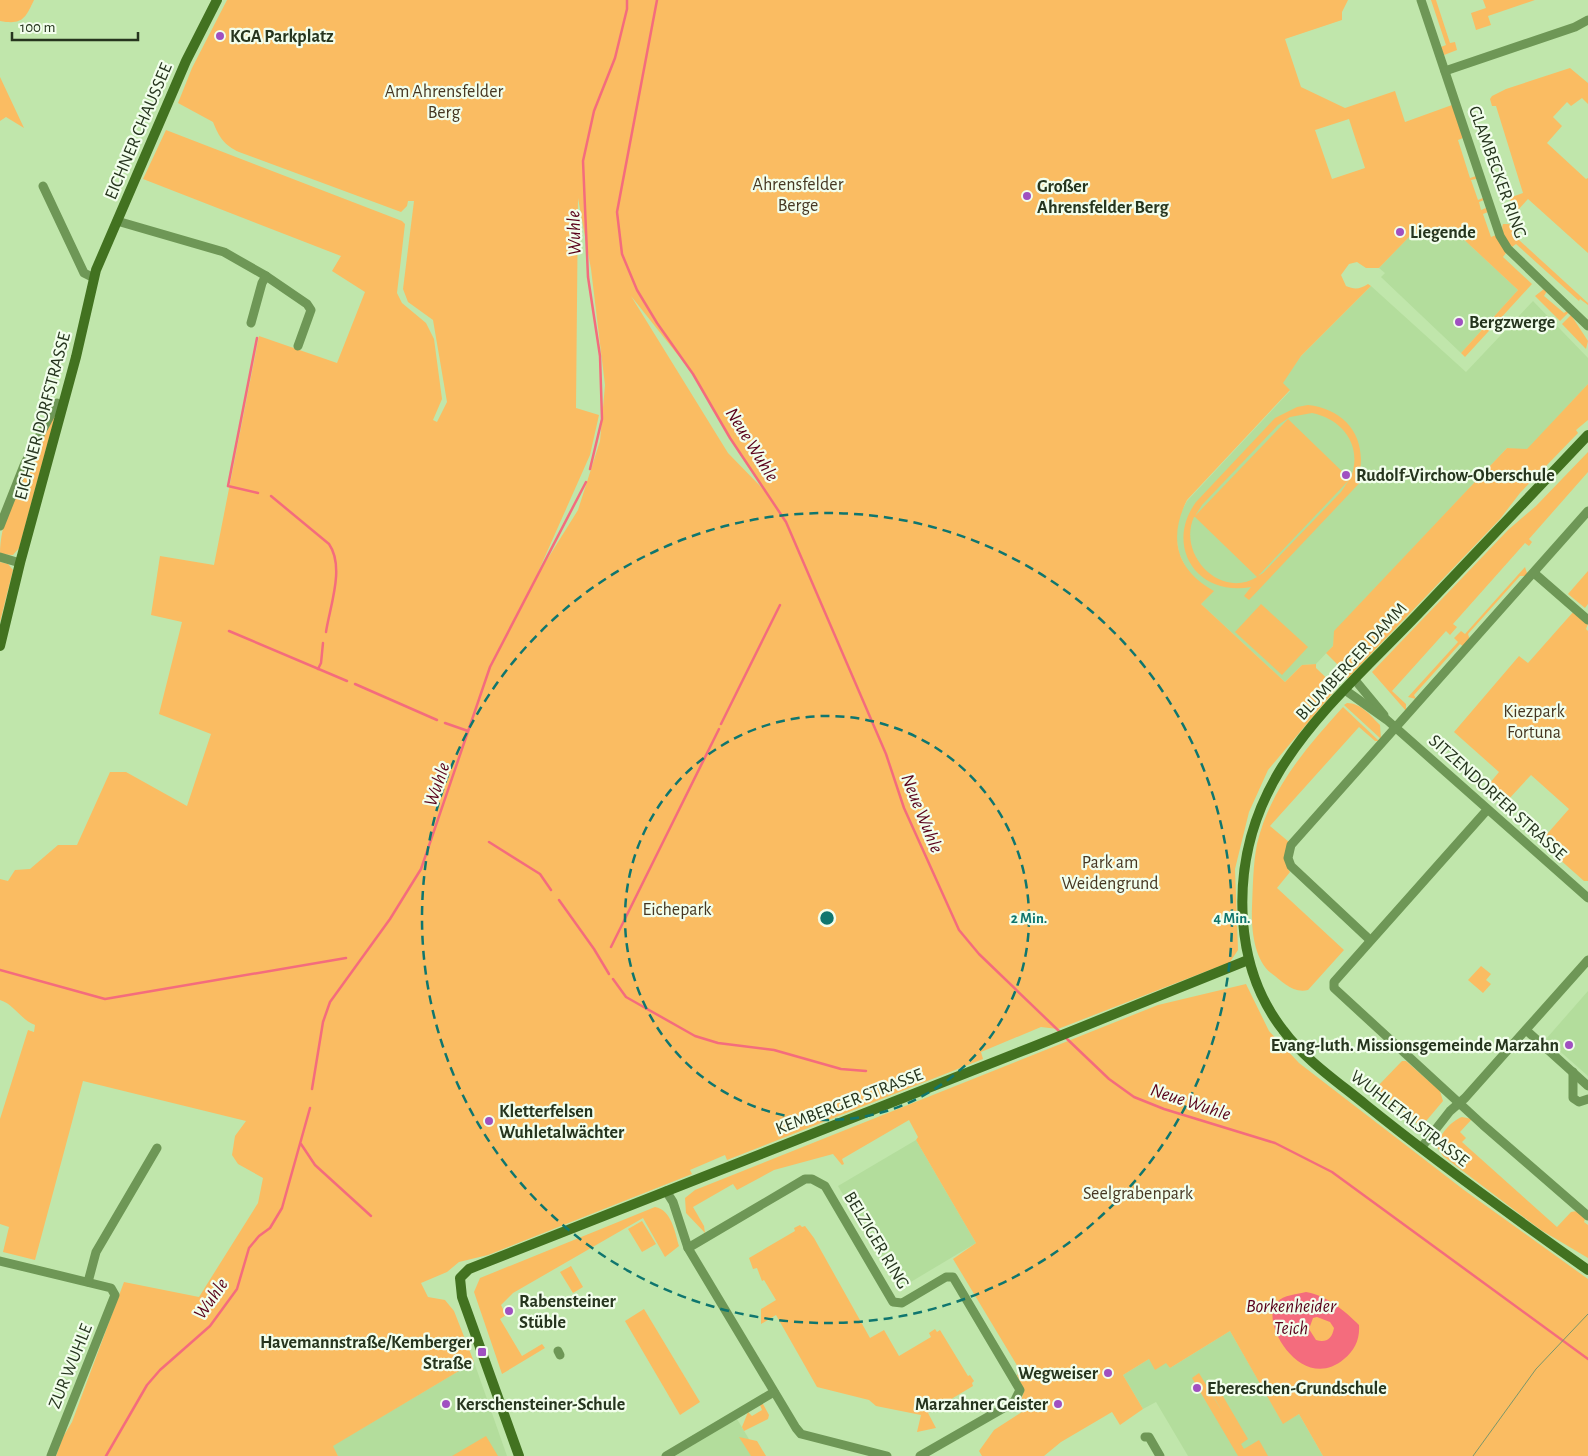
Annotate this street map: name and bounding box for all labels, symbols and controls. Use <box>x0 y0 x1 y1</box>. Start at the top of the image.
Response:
scale bar <box>12 10 139 42</box>
text: 100 m <box>20 20 55 35</box>
place label: KGA Parkplatz <box>230 28 334 46</box>
marker: KGA Parkplatz <box>214 30 226 42</box>
street label: EICHNER CHAUSSEE <box>102 60 176 202</box>
park label: Am Ahrensfelder Berg <box>385 83 503 122</box>
street label: GLAMBECKER RING <box>1465 104 1529 241</box>
park label: Ahrensfelder Berge <box>753 176 844 215</box>
place label: Großer Ahrensfelder Berg <box>1037 178 1169 217</box>
marker: Großer Ahrensfelder Berg <box>1021 190 1033 202</box>
water label: Wuhle <box>564 210 585 256</box>
place label: Liegende <box>1410 224 1476 242</box>
marker: Liegende <box>1394 226 1406 238</box>
place label: Bergzwerge <box>1469 314 1555 332</box>
marker: Bergzwerge <box>1453 316 1465 328</box>
street label: EICHNER DORFSTRASSE <box>12 330 74 502</box>
water label: Neue Wuhle <box>722 405 782 485</box>
place label: Rudolf-Virchow-Oberschule <box>1356 467 1555 485</box>
marker: Rudolf-Virchow-Oberschule <box>1340 469 1352 481</box>
street label: BLUMBERGER DAMM <box>1293 599 1411 724</box>
park label: Kiezpark Fortuna <box>1503 703 1565 742</box>
street label: SITZENDORFER STRASSE <box>1425 732 1570 864</box>
water label: Wuhle <box>421 760 454 809</box>
water label: Neue Wuhle <box>897 771 946 856</box>
park label: Park am Weidengrund <box>1061 854 1159 893</box>
park label: Eichepark <box>643 901 712 919</box>
centre of rings <box>818 909 836 927</box>
text: 2 Min. <box>1011 911 1047 926</box>
text: 4 Min. <box>1213 911 1251 926</box>
place label: Evang-luth. Missionsgemeinde Marzahn <box>1271 1037 1559 1055</box>
marker: Evang-luth. Missionsgemeinde Marzahn <box>1563 1039 1575 1051</box>
street label: KEMBERGER STRASSE <box>773 1065 926 1138</box>
street label: WUHLETALSTRASSE <box>1347 1067 1472 1171</box>
water label: Neue Wuhle <box>1148 1081 1233 1124</box>
place label: Kletterfelsen Wuhletalwächter <box>499 1103 625 1142</box>
marker: Kletterfelsen Wuhletalwächter <box>483 1115 495 1127</box>
park label: Seelgrabenpark <box>1083 1185 1194 1203</box>
street label: BELZIGER RING <box>840 1189 912 1292</box>
water label: Wuhle <box>191 1275 232 1323</box>
place label: Rabensteiner Stüble <box>519 1293 617 1332</box>
water label: Borkenheider Teich <box>1246 1297 1337 1338</box>
marker: Rabensteiner Stüble <box>503 1305 515 1317</box>
street label: ZUR WUHLE <box>46 1321 96 1411</box>
place label: Havemannstraße/Kemberger Straße <box>260 1334 473 1373</box>
marker: Havemannstraße/Kemberger Straße <box>476 1346 488 1358</box>
place label: Wegweiser <box>1018 1365 1099 1383</box>
marker: Wegweiser <box>1102 1367 1114 1379</box>
place label: Ebereschen-Grundschule <box>1207 1380 1387 1398</box>
marker: Ebereschen-Grundschule <box>1191 1382 1203 1394</box>
place label: Kerschensteiner-Schule <box>456 1396 625 1414</box>
place label: Marzahner Geister <box>915 1396 1049 1414</box>
marker: Kerschensteiner-Schule <box>440 1398 452 1410</box>
marker: Marzahner Geister <box>1052 1398 1064 1410</box>

